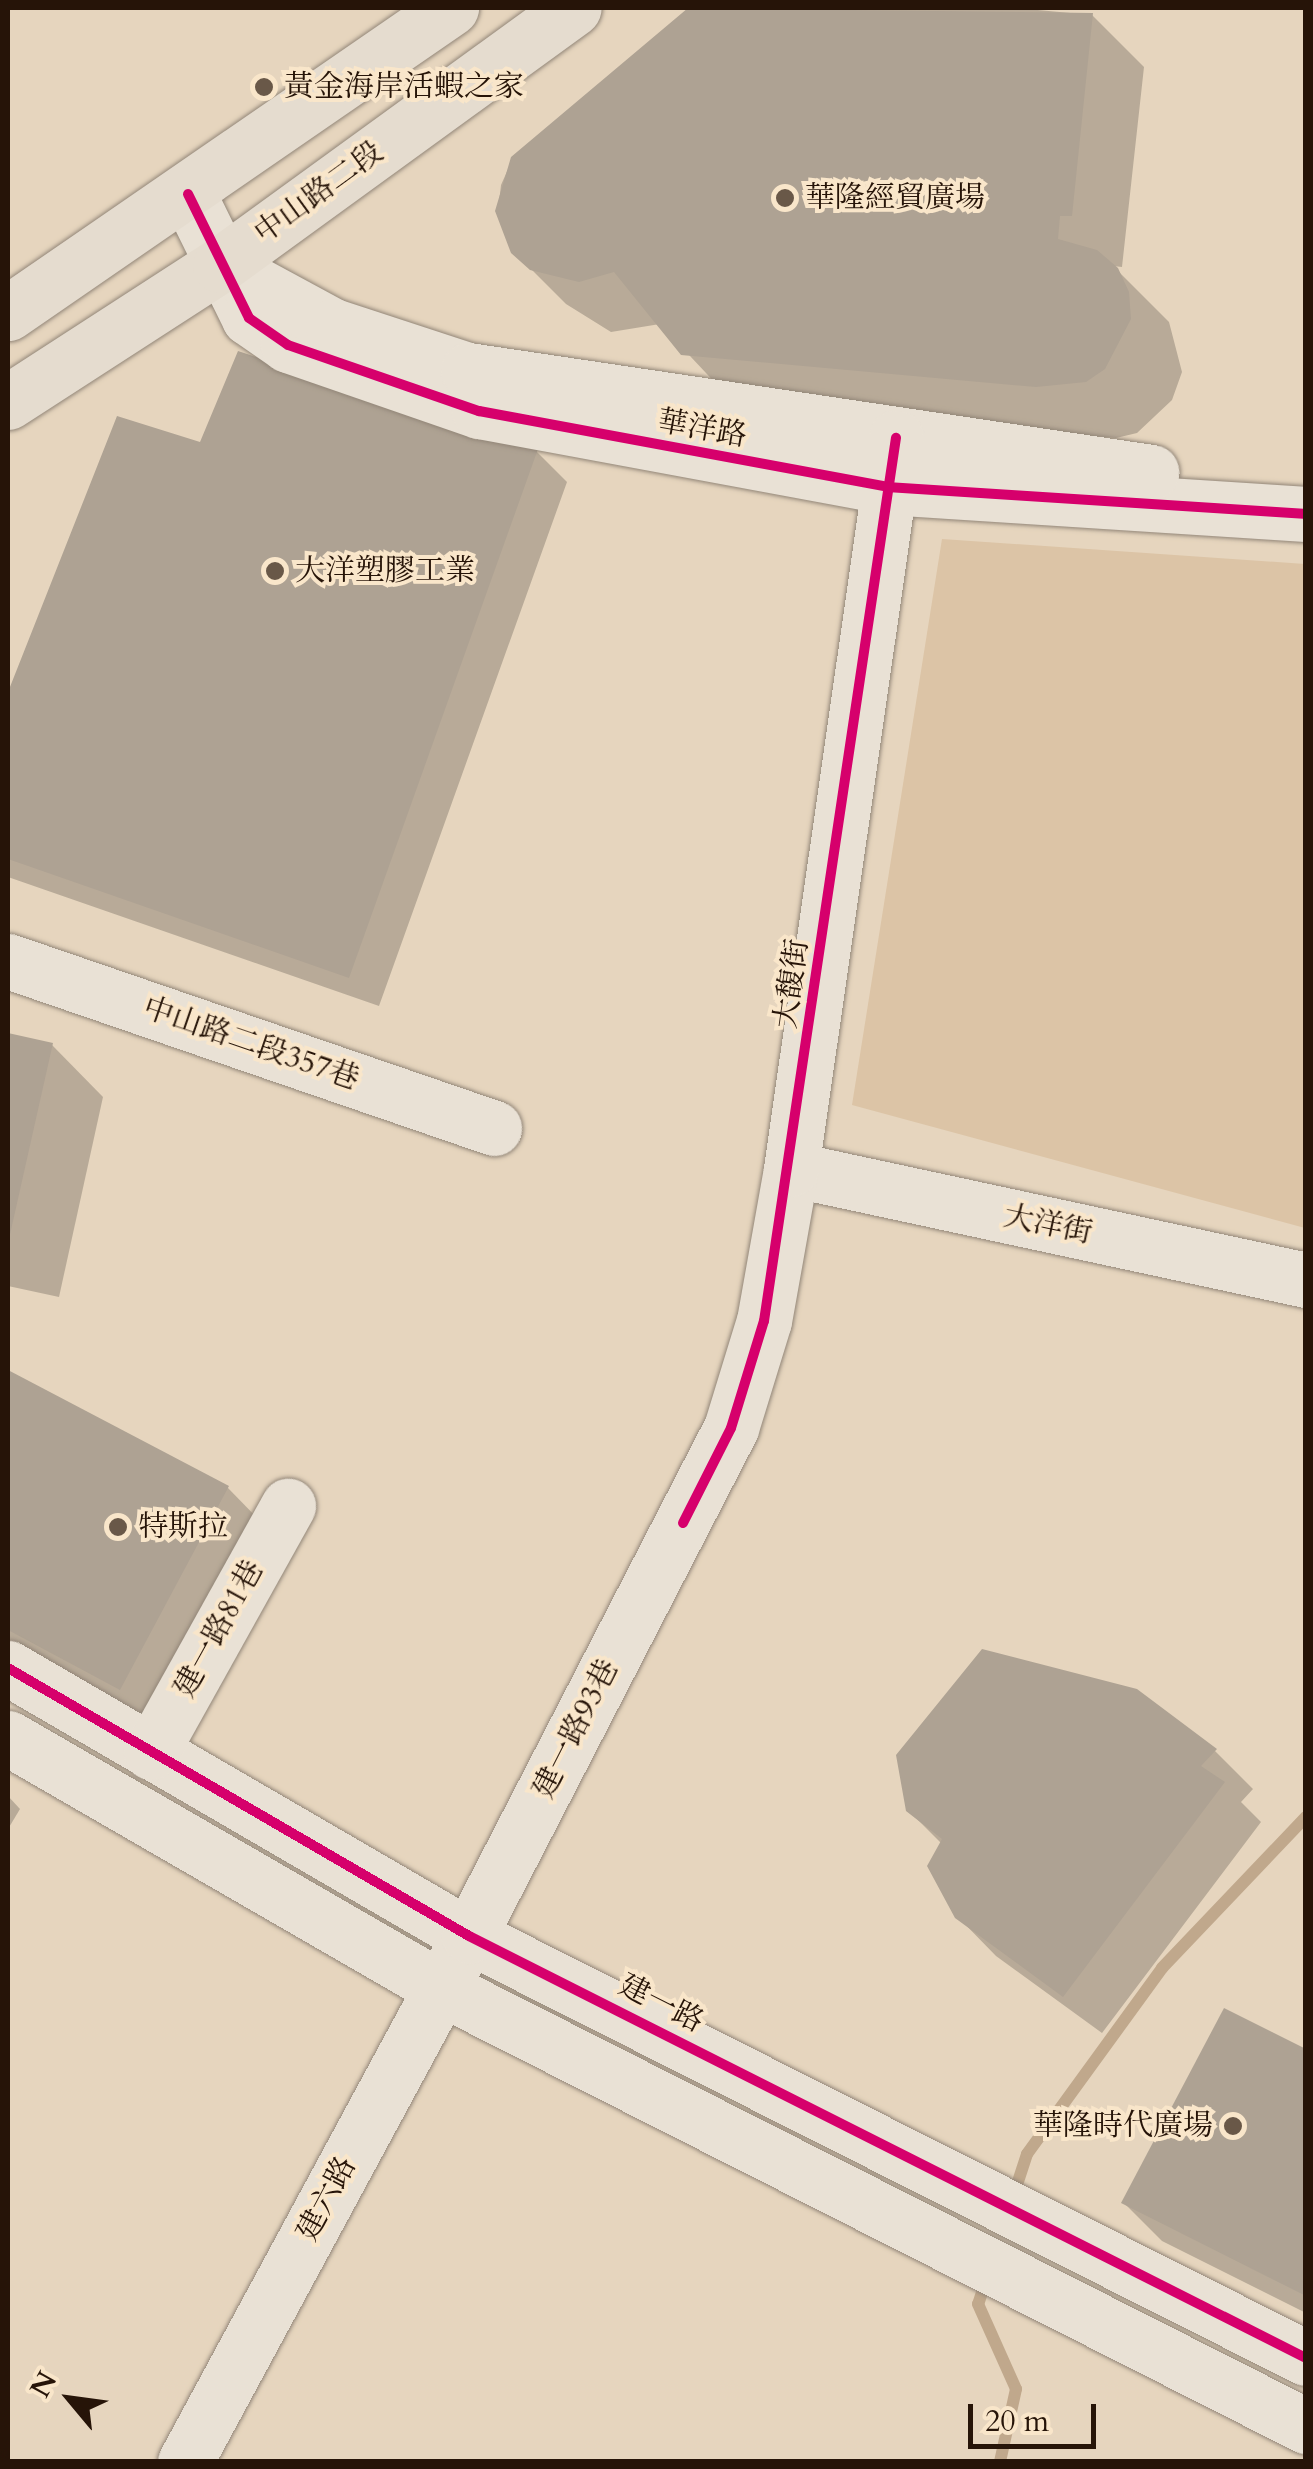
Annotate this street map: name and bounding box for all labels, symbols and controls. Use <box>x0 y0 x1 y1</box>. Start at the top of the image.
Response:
place label: 黃金海岸活蝦之家 <box>284 69 524 105</box>
marker: 黃金海岸活蝦之家 <box>253 76 275 98</box>
street label: 中山路二段 <box>248 134 390 252</box>
place label: 華隆經貿廣場 <box>805 180 985 216</box>
marker: 華隆經貿廣場 <box>774 187 796 209</box>
street label: 華洋路 <box>655 403 749 455</box>
place label: 大洋塑膠工業 <box>295 553 475 589</box>
marker: 大洋塑膠工業 <box>264 560 286 582</box>
street label: 大馥街 <box>768 937 816 1031</box>
street label: 中山路二段357巷 <box>138 990 364 1098</box>
street label: 大洋街 <box>1000 1198 1096 1252</box>
place label: 特斯拉 <box>138 1509 228 1545</box>
marker: 特斯拉 <box>107 1516 129 1538</box>
street label: 建一路81巷 <box>167 1554 271 1704</box>
street label: 建一路93巷 <box>526 1654 626 1804</box>
street label: 建一路 <box>613 1968 709 2040</box>
place label: 華隆時代廣場 <box>1033 2108 1213 2144</box>
marker: 華隆時代廣場 <box>1222 2115 1244 2137</box>
street label: 建六路 <box>290 2151 364 2247</box>
north arrow <box>20 2349 120 2449</box>
text: N <box>21 2365 66 2404</box>
scale bar <box>973 2384 1100 2446</box>
text: 20 m <box>985 2401 1049 2442</box>

